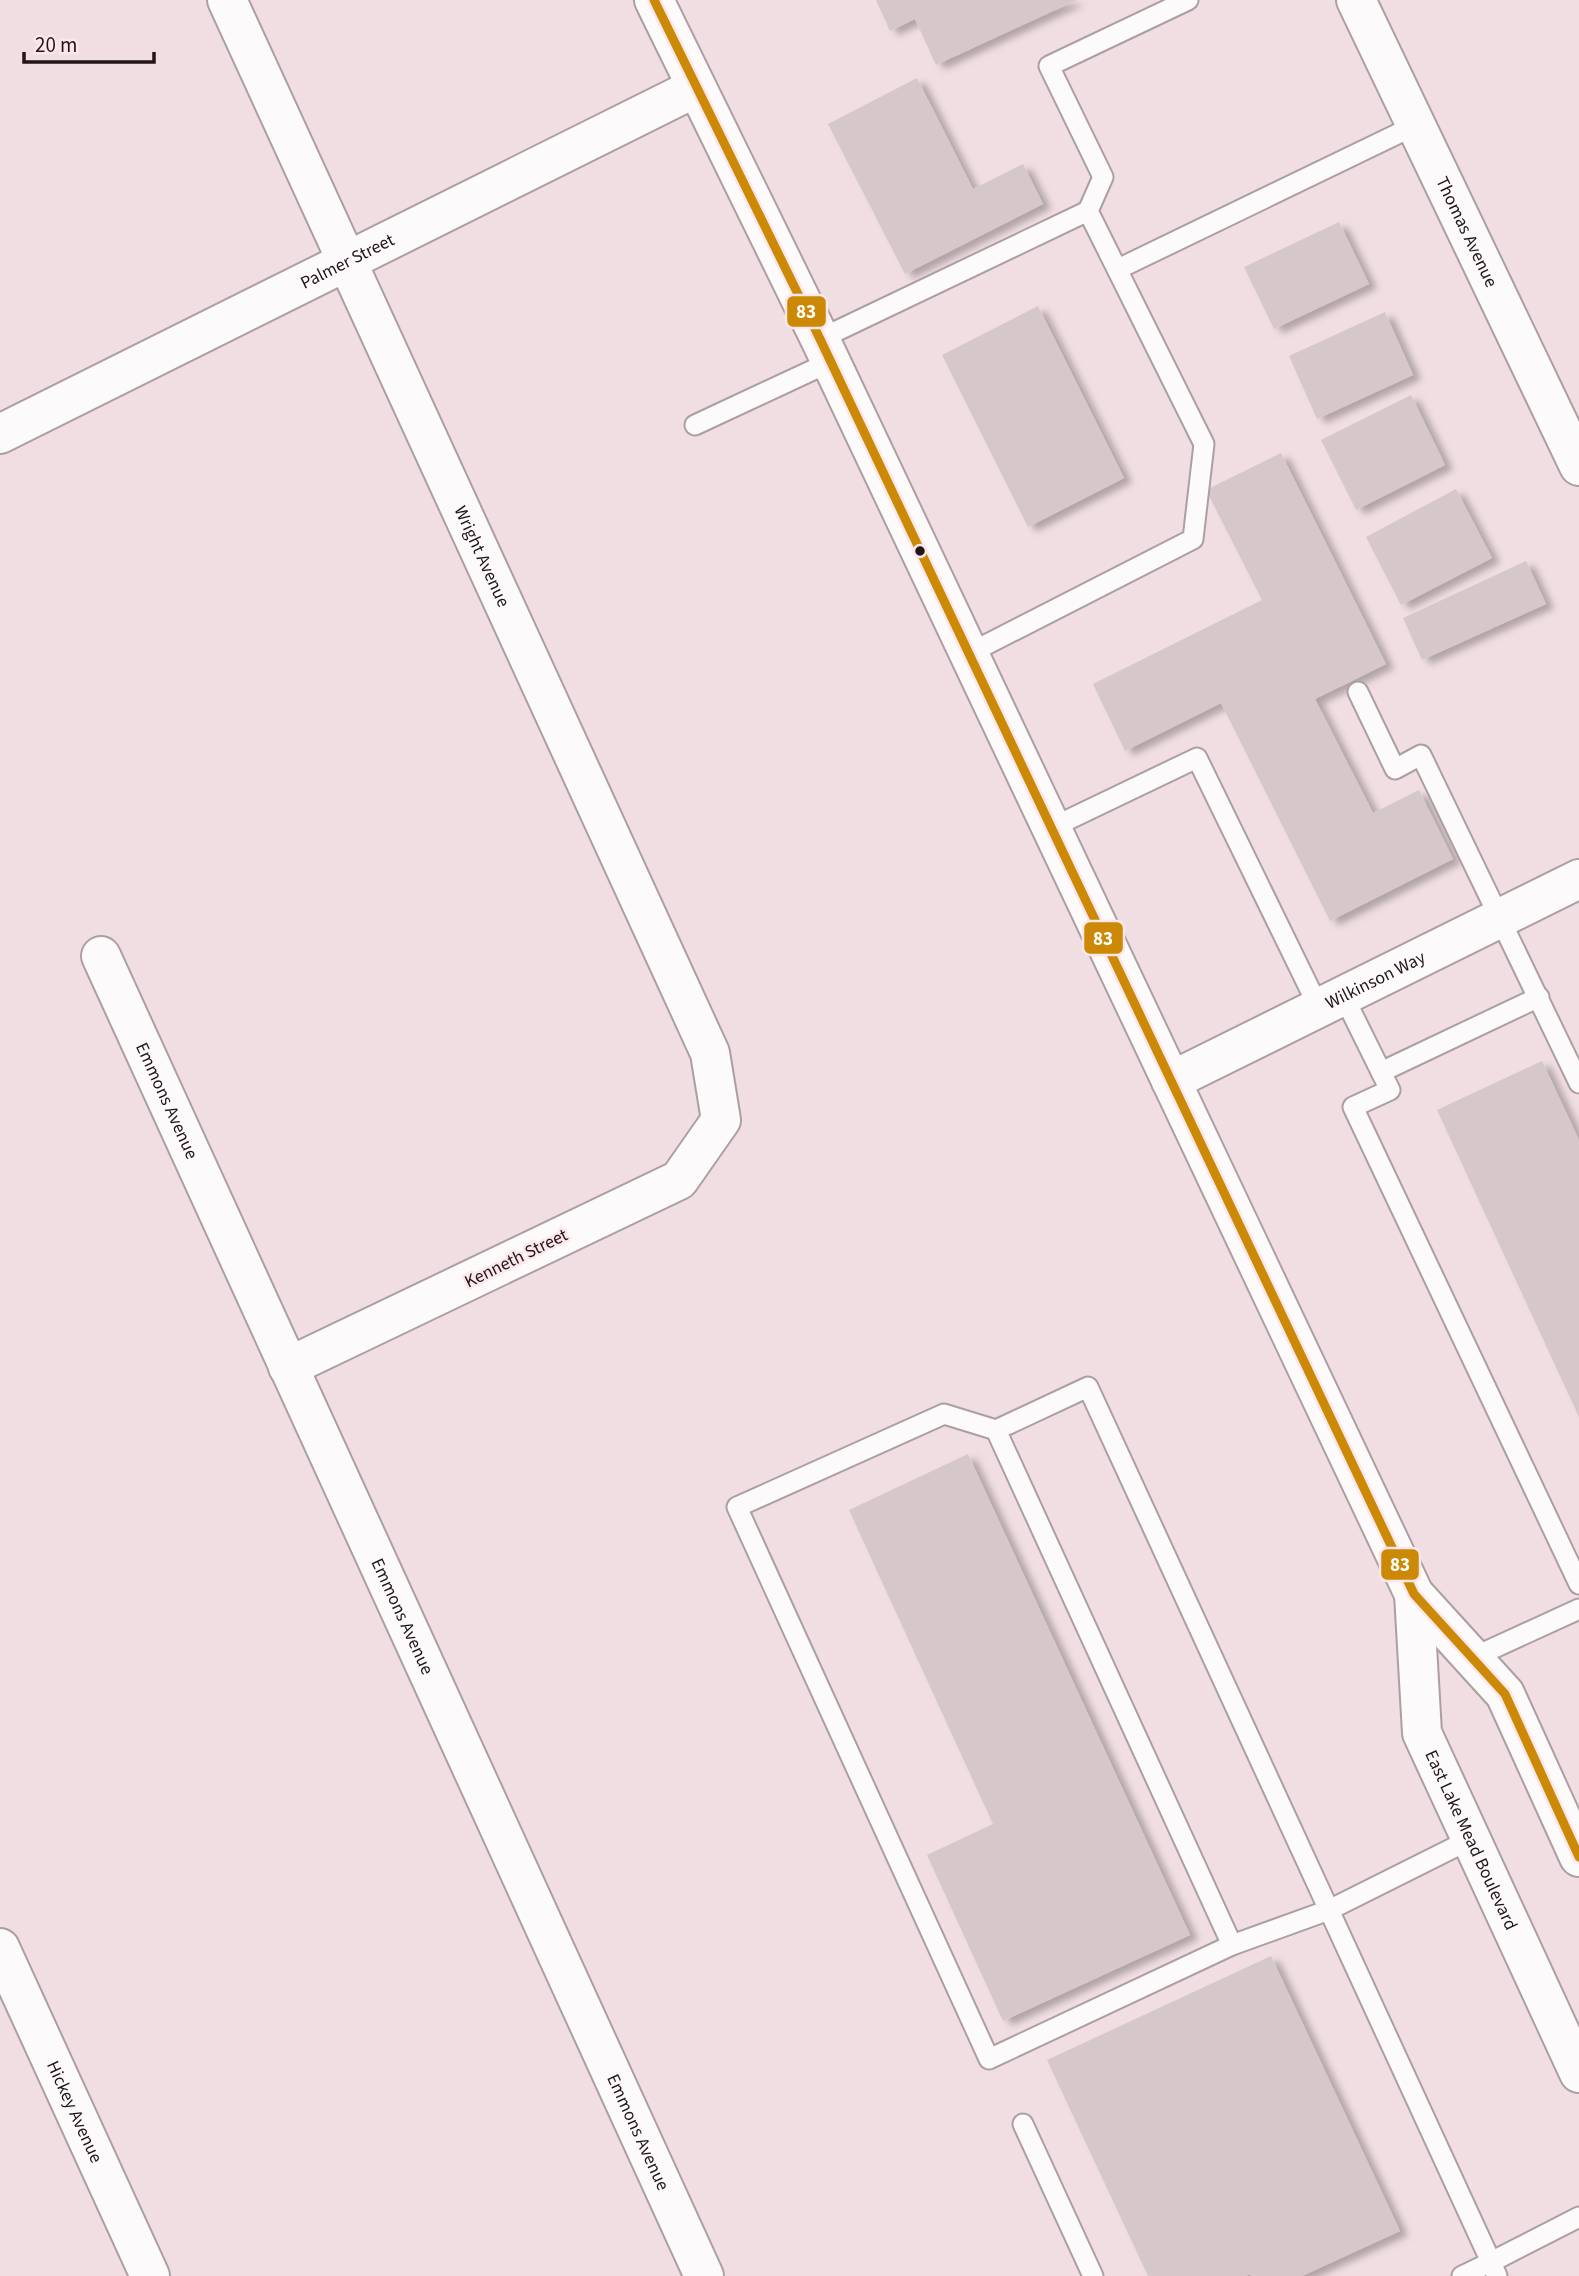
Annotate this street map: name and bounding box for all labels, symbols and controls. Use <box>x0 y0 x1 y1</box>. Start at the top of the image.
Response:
scale bar <box>24 21 154 65</box>
text: 20 m <box>35 30 77 60</box>
street label: Thomas Avenue <box>1429 173 1504 292</box>
street label: Palmer Street <box>296 228 399 295</box>
line badge: 83 <box>786 295 827 328</box>
text: 83 <box>796 299 816 326</box>
street label: Wright Avenue <box>448 502 516 611</box>
unlabelled marker <box>913 544 927 558</box>
line badge: 83 <box>1083 921 1124 955</box>
text: 83 <box>1093 926 1113 953</box>
street label: Wilkinson Way <box>1321 945 1430 1016</box>
street label: Emmons Avenue <box>129 1038 204 1163</box>
street label: Kenneth Street <box>460 1223 572 1294</box>
line badge: 83 <box>1380 1548 1420 1581</box>
text: 83 <box>1390 1552 1410 1579</box>
street label: Emmons Avenue <box>365 1554 440 1679</box>
street label: East Lake Mead Boulevard <box>1419 1746 1523 1934</box>
street label: Hickey Avenue <box>40 2057 109 2167</box>
street label: Emmons Avenue <box>600 2070 675 2195</box>

